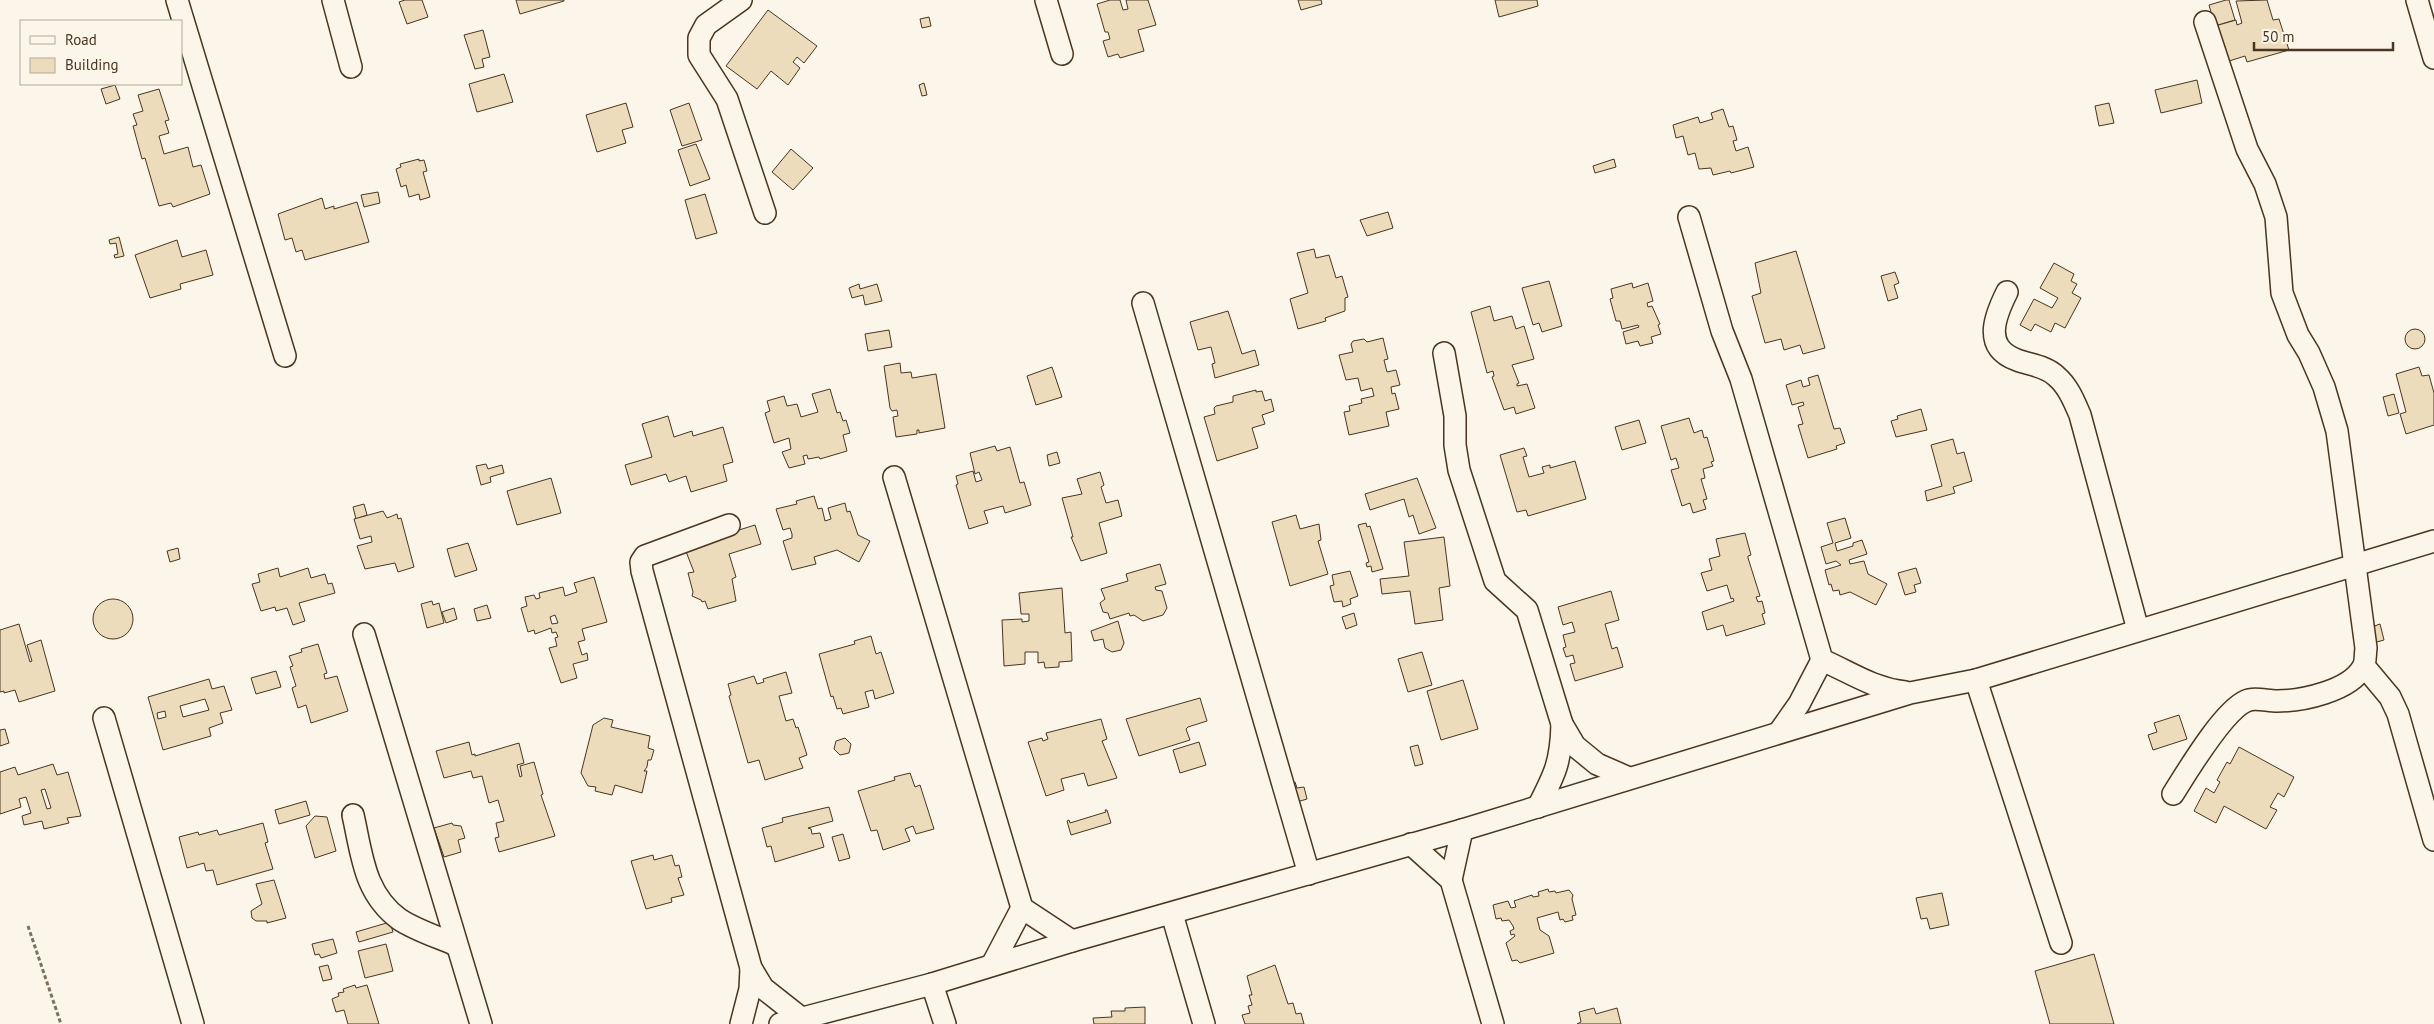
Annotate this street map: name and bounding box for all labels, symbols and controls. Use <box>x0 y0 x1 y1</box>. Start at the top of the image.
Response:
legend <box>20 20 182 85</box>
scale bar <box>2254 20 2393 52</box>
text: 50 m <box>2262 27 2295 46</box>
text: Road <box>65 30 97 49</box>
text: Building <box>65 55 119 74</box>

